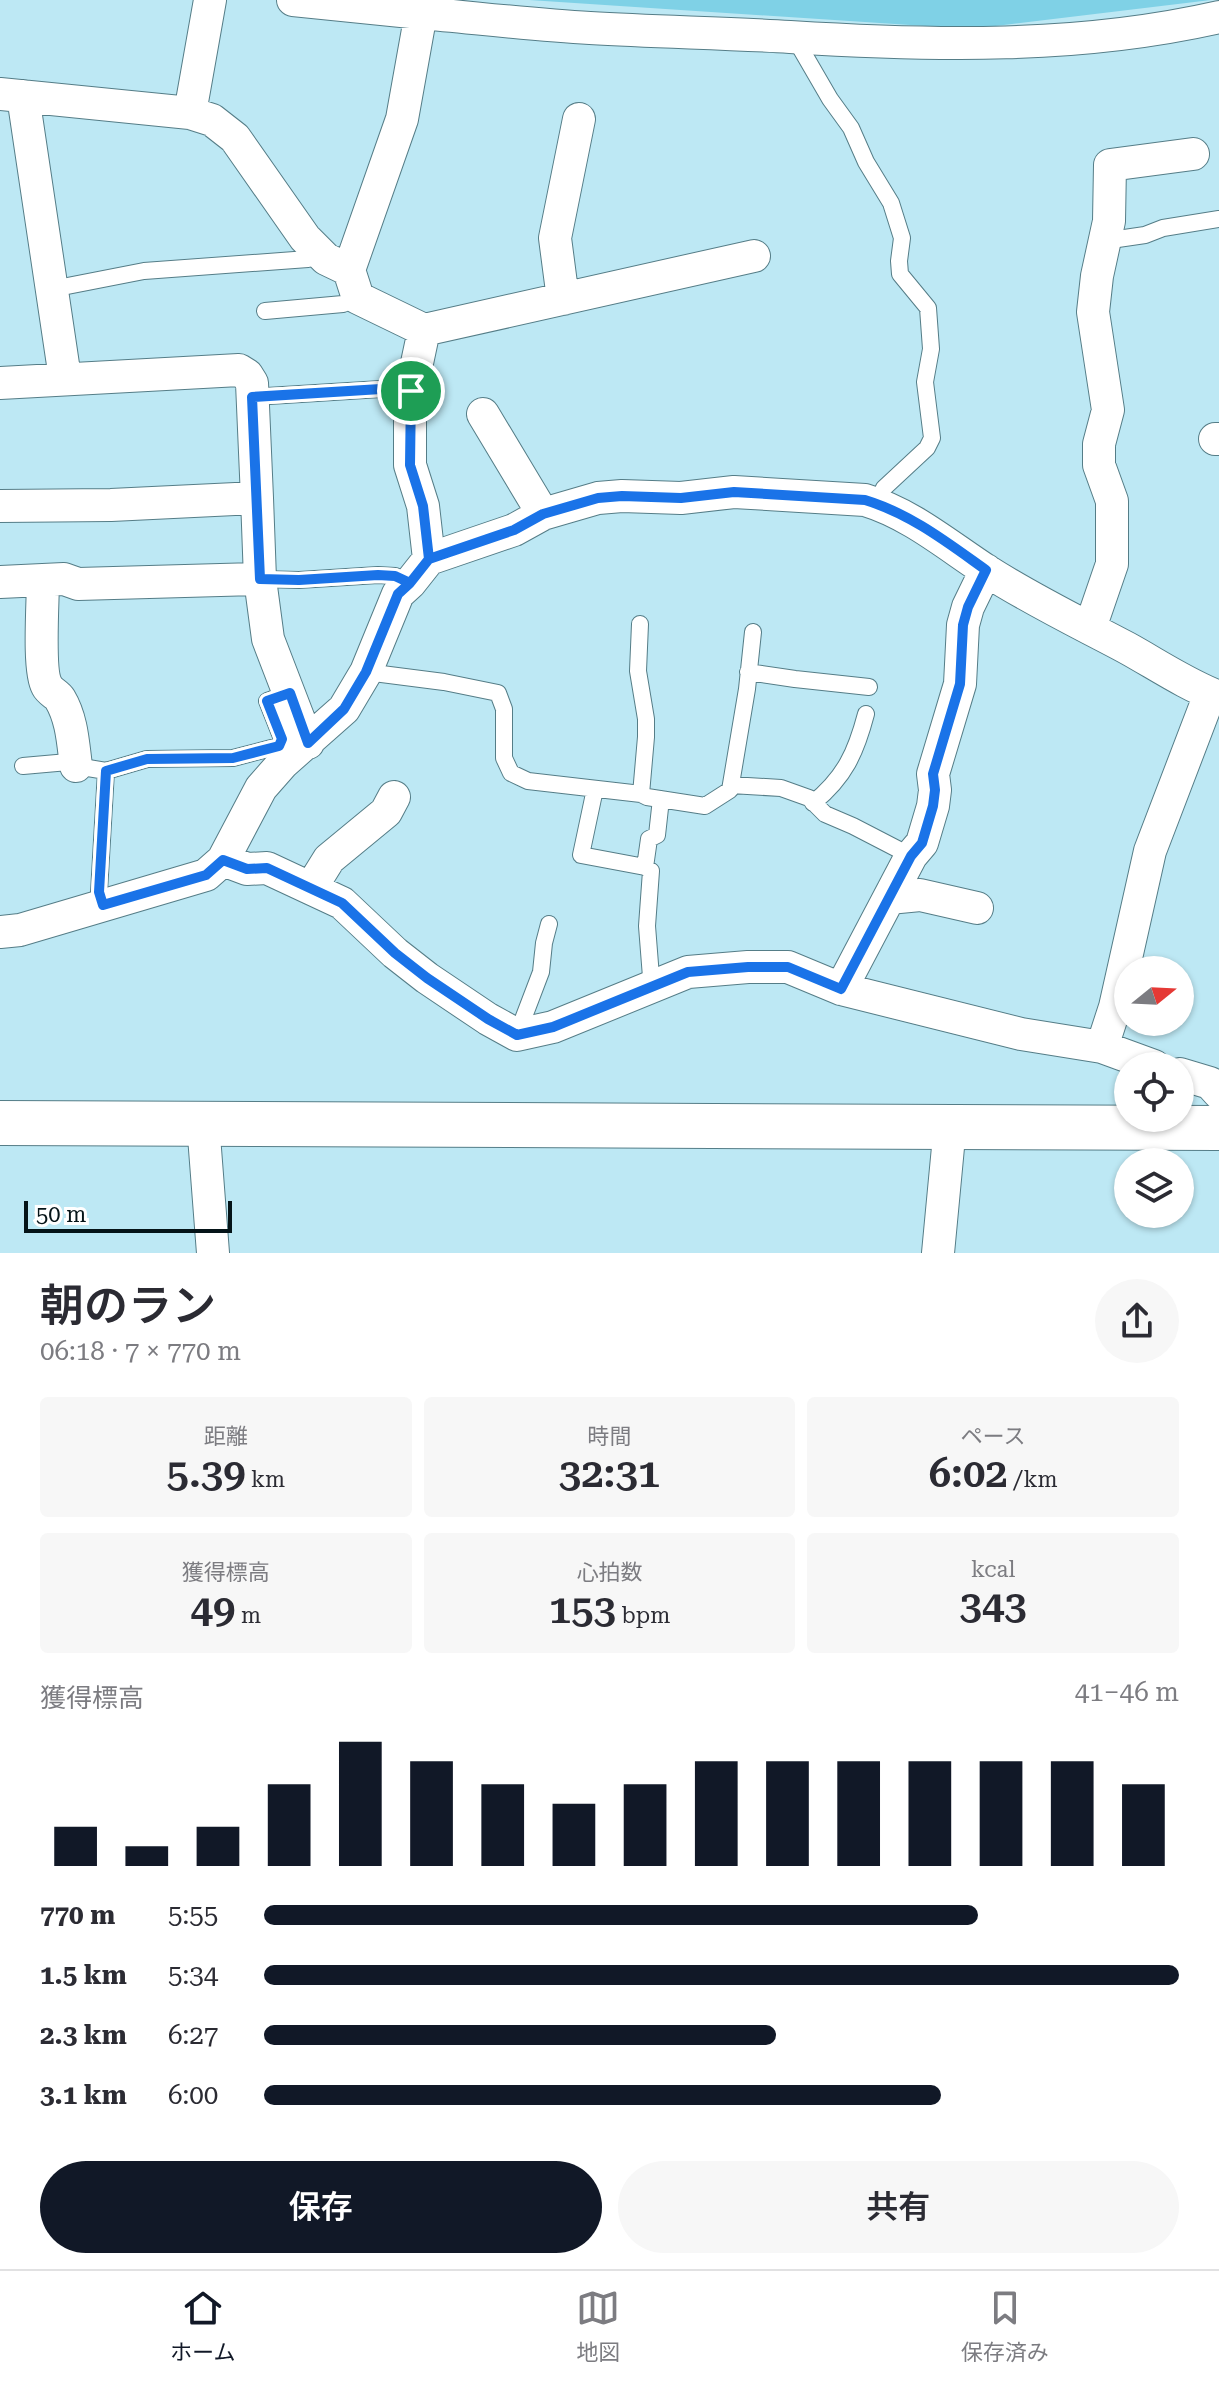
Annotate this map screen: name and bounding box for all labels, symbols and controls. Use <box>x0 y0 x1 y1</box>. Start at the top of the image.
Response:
pin <box>377 357 445 425</box>
icon: arrive <box>389 369 433 413</box>
north arrow <box>1114 956 1194 1036</box>
map controls <box>1114 956 1194 1228</box>
button: locate <box>1114 1052 1194 1132</box>
button: layers <box>1114 1148 1194 1228</box>
scale bar <box>24 1197 232 1233</box>
text: 50 m <box>36 1202 86 1227</box>
button: share <box>1095 1279 1179 1363</box>
text: 朝のラン <box>40 1280 216 1332</box>
text: 06:18 · 7 × 770 m <box>40 1336 241 1366</box>
text: 距離 <box>204 1424 248 1449</box>
text: 時間 <box>587 1424 632 1449</box>
text: ペース <box>961 1424 1026 1449</box>
text: 5.39 <box>167 1450 246 1497</box>
text: 32:31 <box>559 1450 660 1497</box>
text: 6:02 <box>929 1450 1008 1497</box>
text: km <box>246 1467 285 1492</box>
text: /km <box>1008 1467 1058 1492</box>
text: kcal <box>971 1557 1015 1582</box>
text: 獲得標高 <box>182 1560 270 1585</box>
text: 心拍数 <box>576 1560 643 1585</box>
text: 343 <box>960 1582 1027 1629</box>
text: 49 <box>191 1586 235 1633</box>
text: 153 <box>549 1586 616 1633</box>
text: m <box>235 1603 261 1628</box>
text: bpm <box>616 1603 670 1628</box>
text: 41–46 m <box>1075 1677 1179 1707</box>
text: 獲得標高 <box>40 1683 144 1713</box>
text: 770 m <box>40 1900 115 1930</box>
text: 5:55 <box>168 1900 218 1930</box>
text: 1.5 km <box>40 1960 127 1990</box>
text: 5:34 <box>168 1960 218 1990</box>
text: 2.3 km <box>40 2020 127 2050</box>
text: 6:27 <box>168 2020 218 2050</box>
text: 3.1 km <box>40 2080 127 2110</box>
text: 6:00 <box>168 2080 218 2110</box>
button: 保存 <box>40 2161 602 2253</box>
button: 共有 <box>618 2161 1179 2253</box>
tab: ホーム <box>170 2286 236 2366</box>
tab: 地図 <box>576 2286 620 2366</box>
tab: 保存済み <box>961 2286 1049 2366</box>

